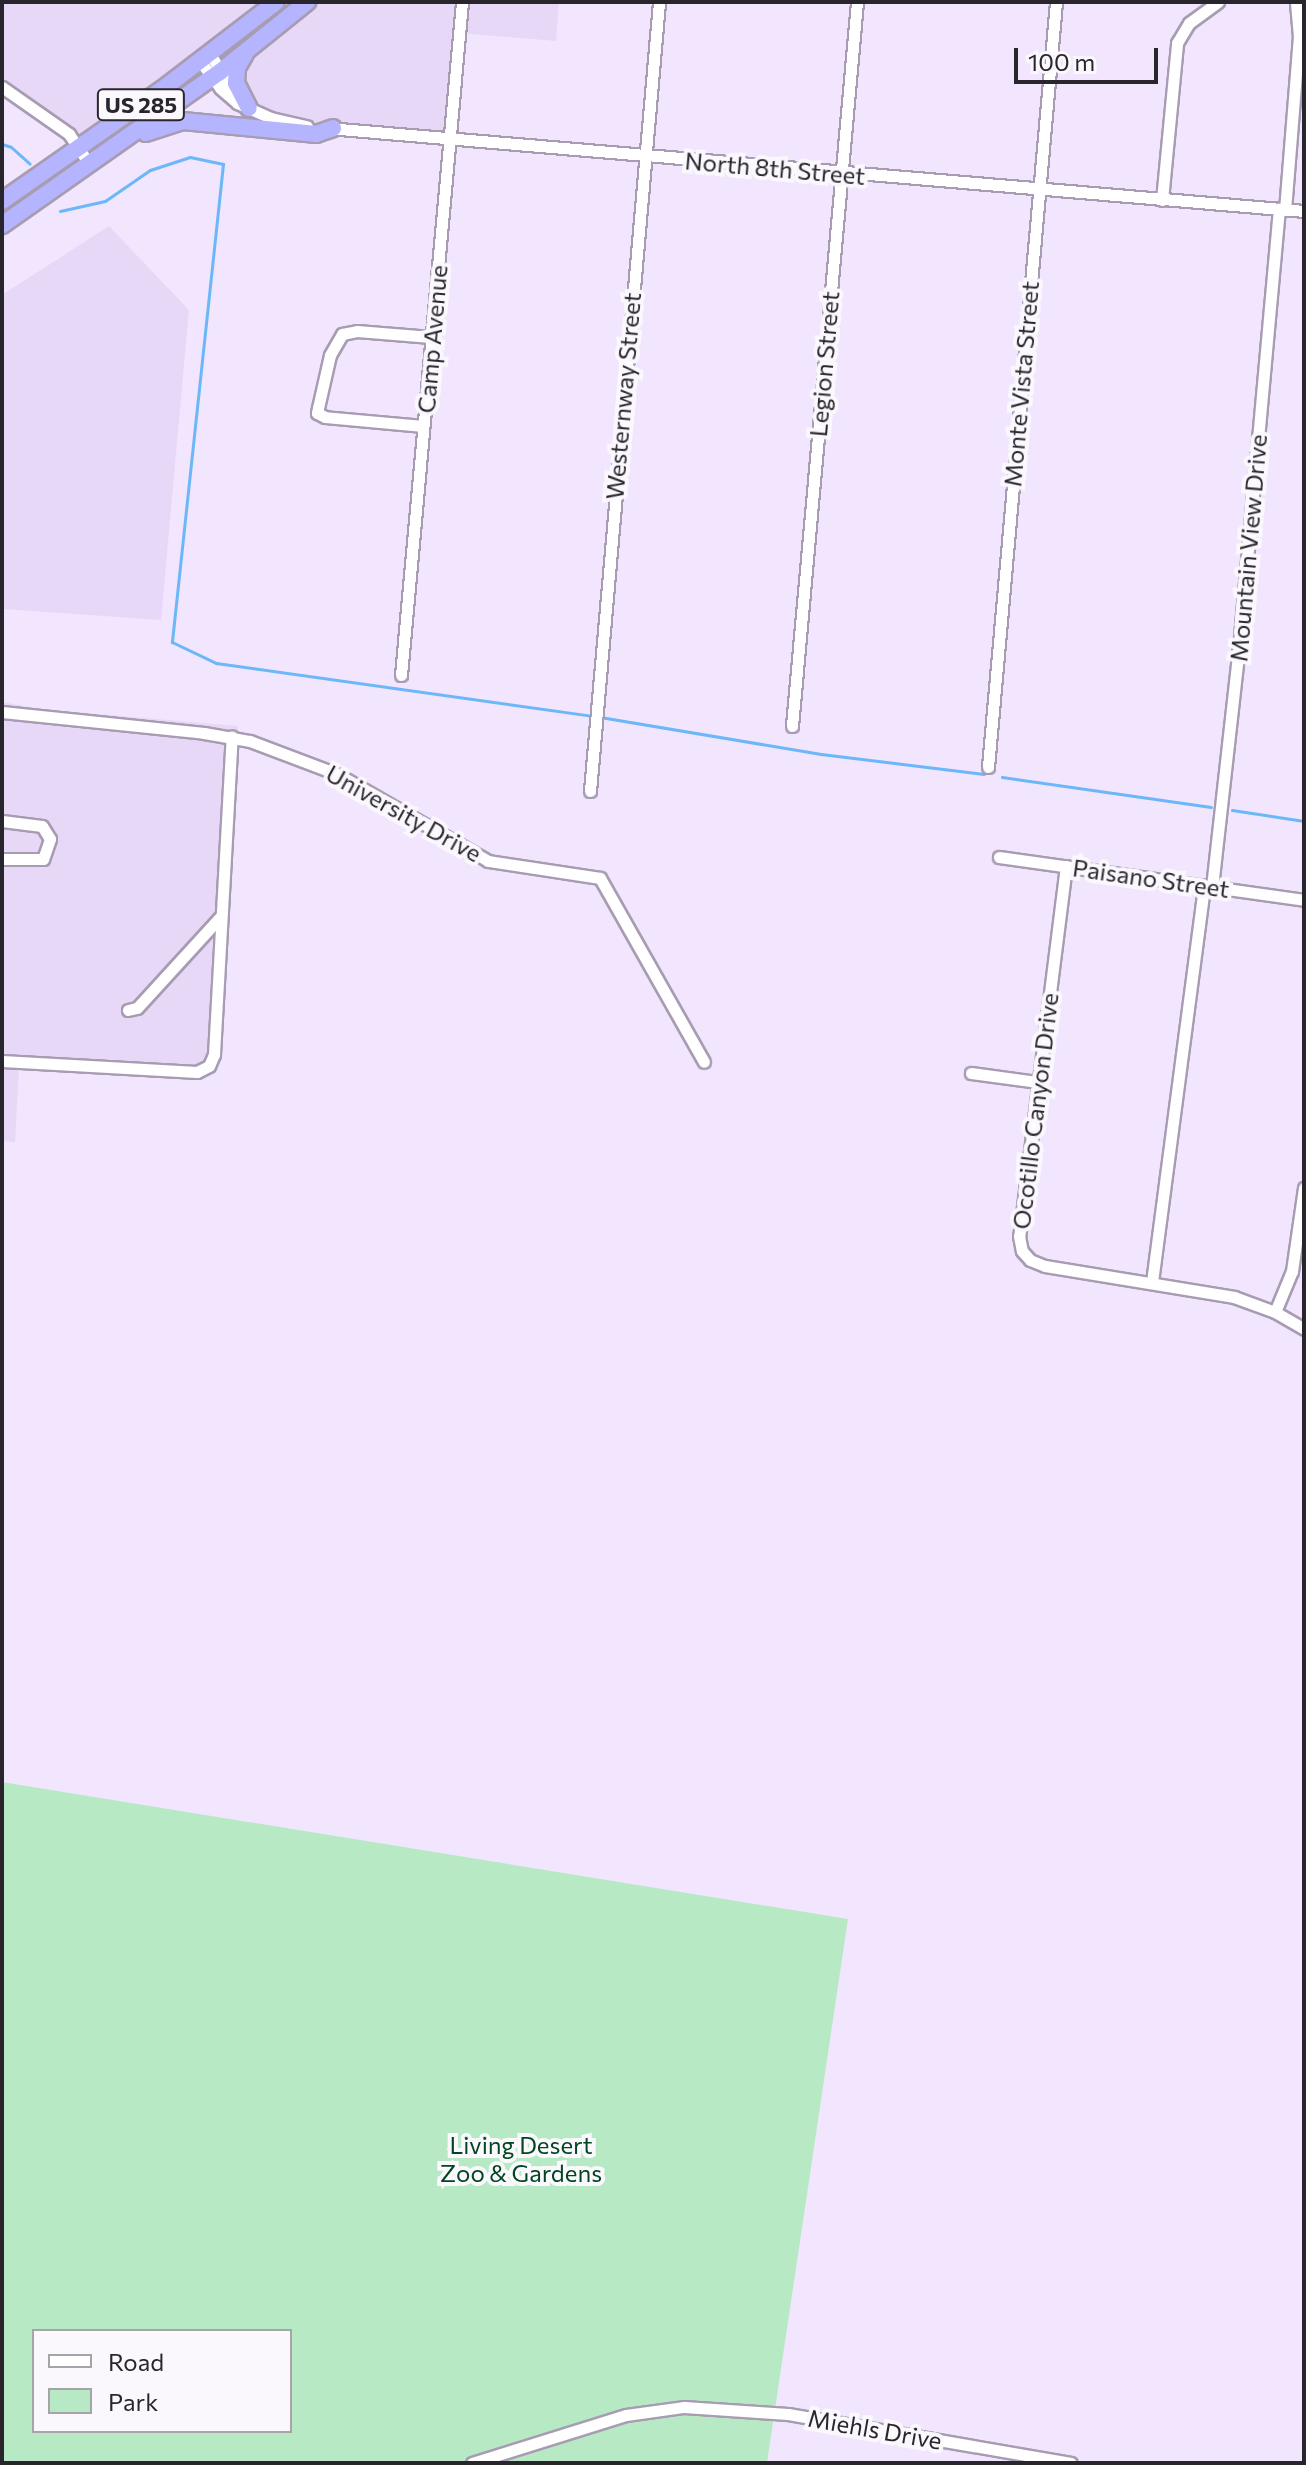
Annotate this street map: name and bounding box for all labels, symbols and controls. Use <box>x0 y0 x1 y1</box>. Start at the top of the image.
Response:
scale bar <box>1018 32 1162 82</box>
text: 100 m <box>1028 47 1095 76</box>
road number: US 285 <box>95 87 187 123</box>
street label: North 8th Street <box>684 146 866 190</box>
street label: Camp Avenue <box>411 264 453 414</box>
street label: Monte Vista Street <box>998 280 1044 488</box>
street label: Legion Street <box>803 290 845 438</box>
street label: Westernway Street <box>600 291 646 501</box>
street label: Mountain View Drive <box>1224 433 1272 663</box>
street label: University Drive <box>321 758 487 868</box>
street label: Paisano Street <box>1071 853 1231 903</box>
street label: Ocotillo Canyon Drive <box>1006 991 1064 1231</box>
park label: Living Desert Zoo & Gardens <box>440 2131 602 2187</box>
legend <box>32 2329 292 2433</box>
text: Road <box>108 2347 164 2376</box>
text: Park <box>108 2387 158 2416</box>
street label: Miehls Drive <box>806 2403 944 2455</box>

